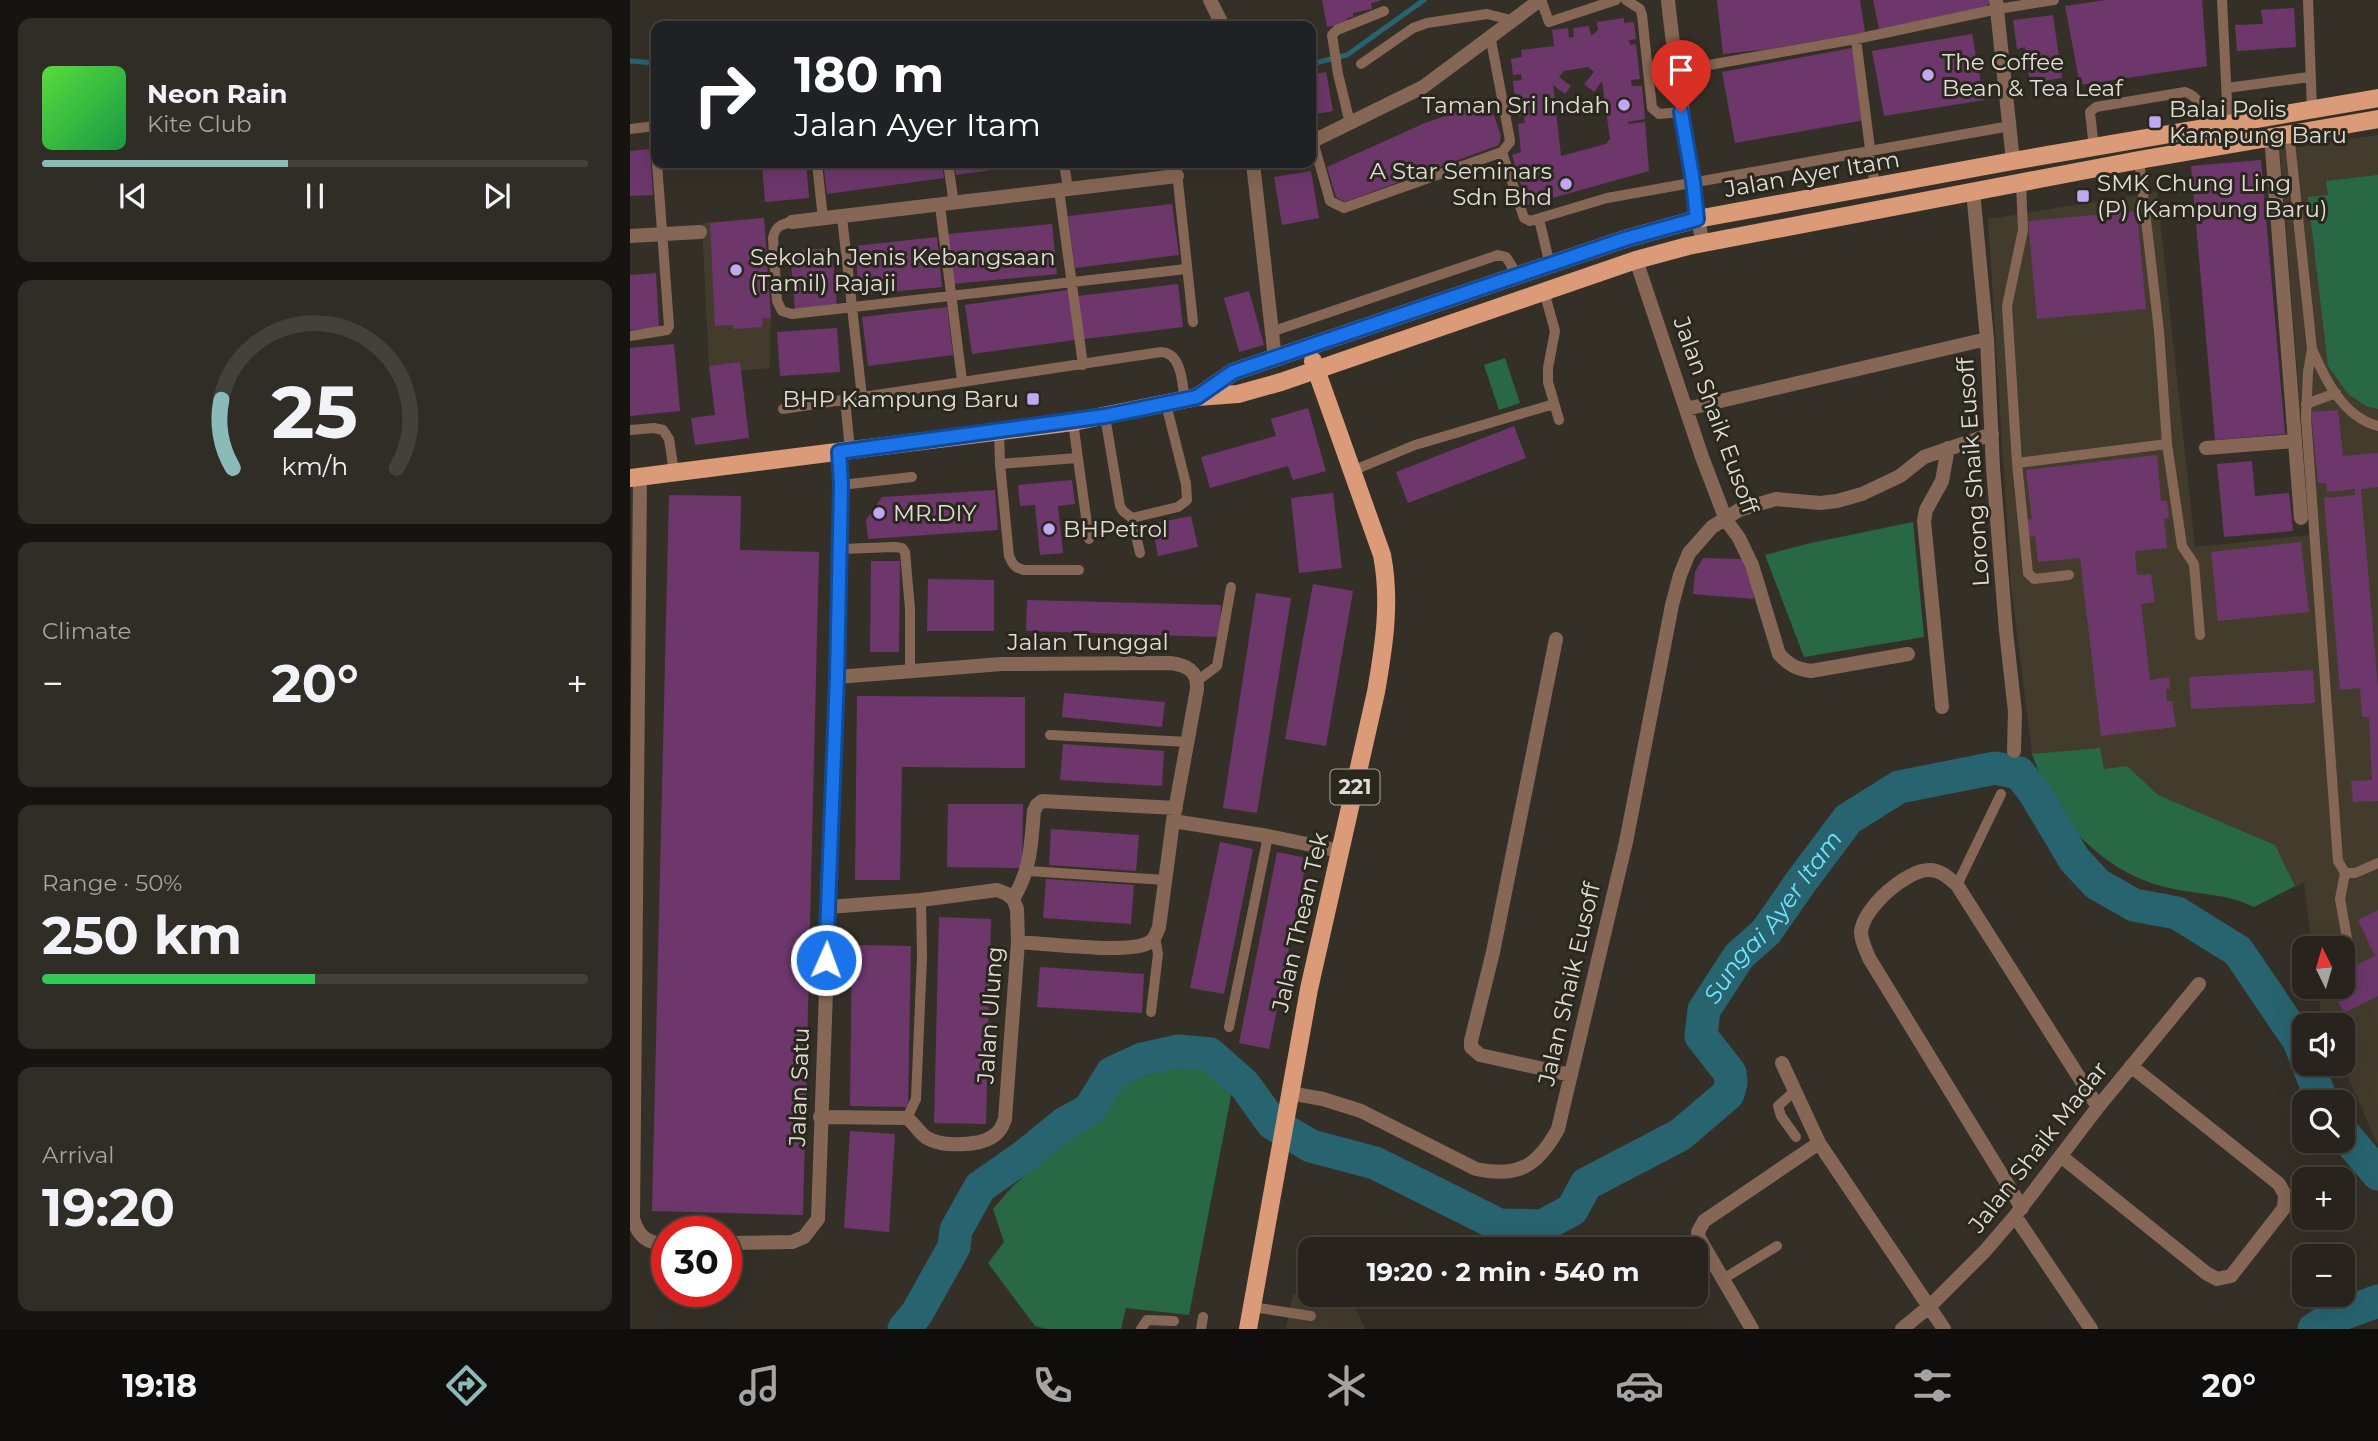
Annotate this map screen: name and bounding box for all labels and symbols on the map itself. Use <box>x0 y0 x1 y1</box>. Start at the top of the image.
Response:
pin <box>1651 40 1711 112</box>
place label: The Coffee Bean & Tea Leaf <box>1942 48 2124 102</box>
marker: The Coffee Bean & Tea Leaf <box>1920 67 1936 83</box>
place label: Taman Sri Indah <box>1422 91 1610 119</box>
place label: Balai Polis Kampung Baru <box>2169 95 2347 149</box>
marker: Taman Sri Indah <box>1616 97 1632 113</box>
marker: Balai Polis Kampung Baru <box>2147 114 2163 130</box>
street label: Jalan Ayer Itam <box>1721 145 1902 203</box>
place label: A Star Seminars Sdn Bhd <box>1369 157 1552 211</box>
place label: SMK Chung Ling (P) (Kampung Baru) <box>2097 169 2328 223</box>
marker: A Star Seminars Sdn Bhd <box>1558 176 1574 192</box>
marker: SMK Chung Ling (P) (Kampung Baru) <box>2075 188 2091 204</box>
place label: Sekolah Jenis Kebangsaan (Tamil) Rajaji <box>750 243 1055 297</box>
marker: Sekolah Jenis Kebangsaan (Tamil) Rajaji <box>728 262 744 278</box>
street label: Jalan Shaik Eusoff <box>1667 312 1765 518</box>
street label: Lorong Shaik Eusoff <box>1951 355 1995 588</box>
place label: BHP Kampung Baru <box>782 385 1019 413</box>
marker: BHP Kampung Baru <box>1025 391 1041 407</box>
place label: MR.DIY <box>893 499 977 527</box>
marker: MR.DIY <box>871 505 887 521</box>
place label: BHPetrol <box>1063 515 1168 543</box>
marker: BHPetrol <box>1041 521 1057 537</box>
street label: Jalan Tunggal <box>1006 628 1169 656</box>
road number: 221 <box>1330 770 1380 804</box>
water label: Sungai Ayer Itam <box>1697 825 1848 1009</box>
street label: Jalan Thean Tek <box>1265 829 1334 1015</box>
street label: Jalan Shaik Eusoff <box>1532 879 1606 1089</box>
position arrow <box>789 923 863 997</box>
north arrow <box>2292 936 2356 999</box>
street label: Jalan Ulung <box>971 945 1009 1086</box>
street label: Jalan Satu <box>783 1027 815 1148</box>
street label: Jalan Shaik Madar <box>1962 1056 2114 1239</box>
speed limit sign: 30 <box>651 1216 742 1307</box>

